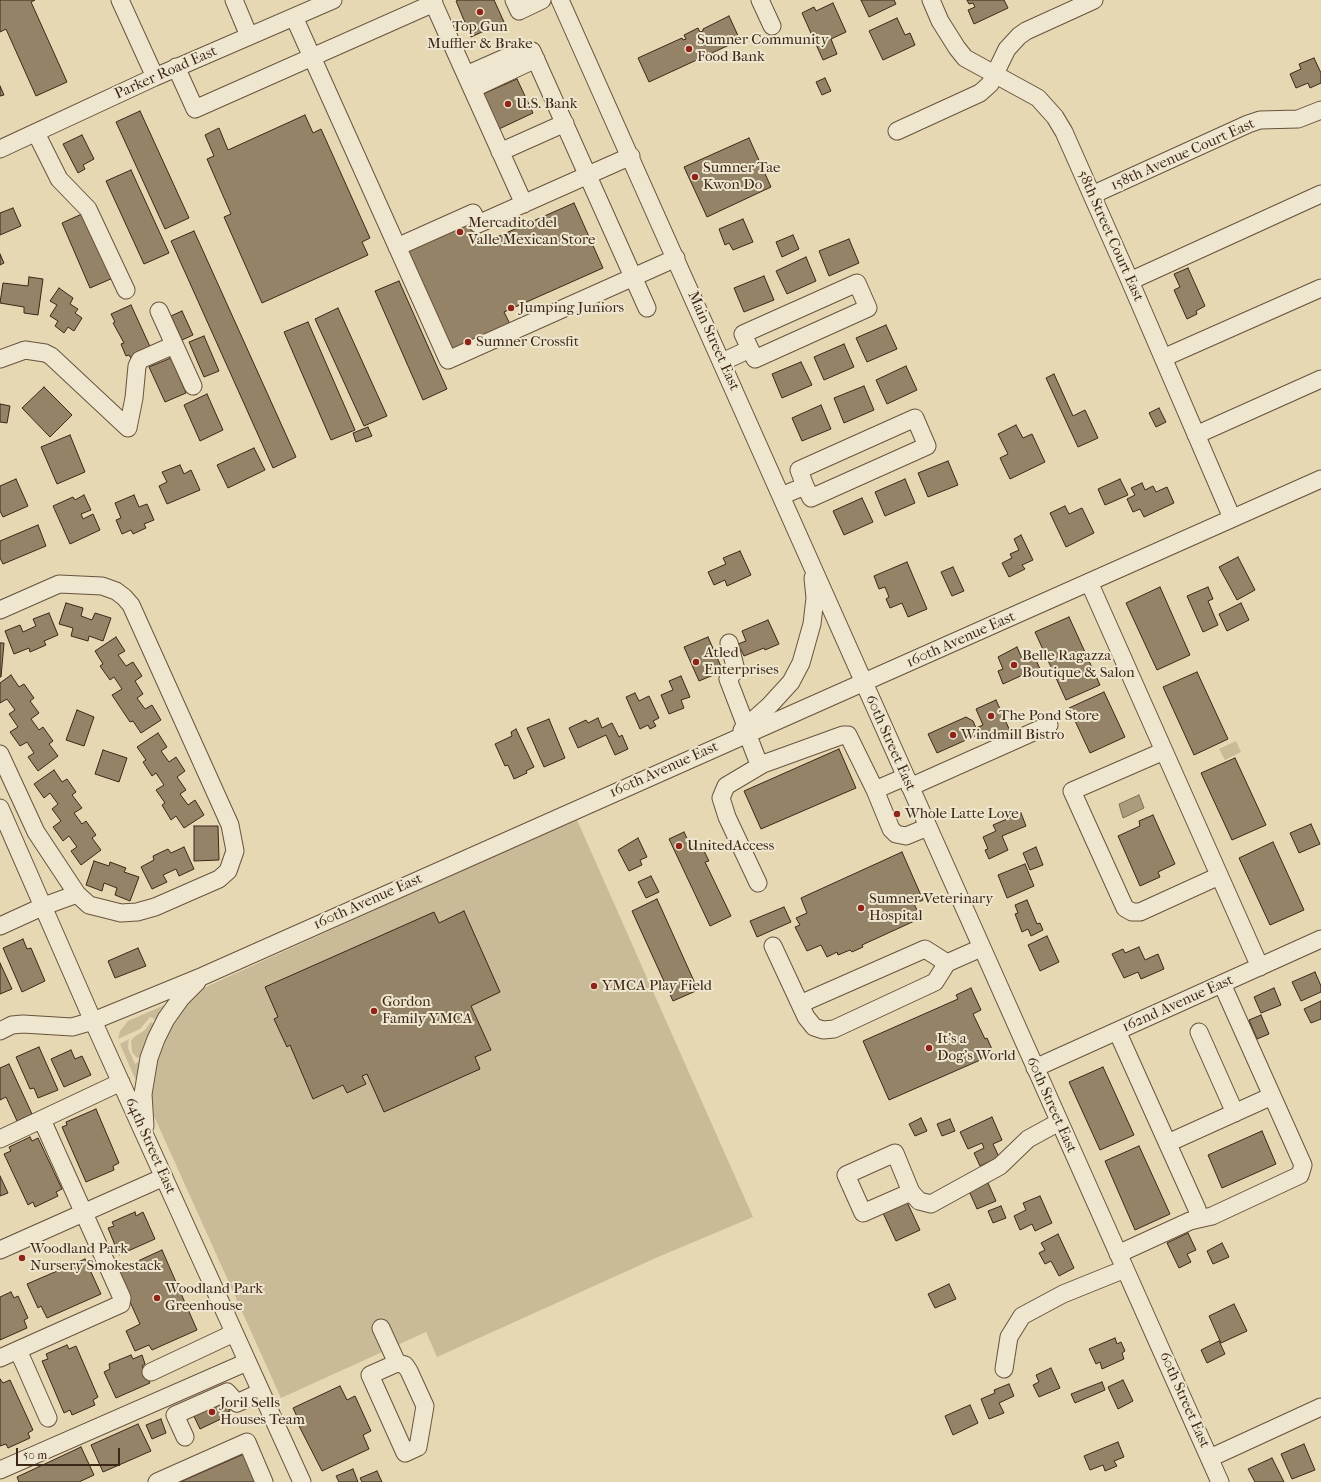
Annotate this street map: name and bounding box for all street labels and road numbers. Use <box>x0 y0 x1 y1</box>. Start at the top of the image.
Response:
street label: Parker Road East <box>112 42 220 104</box>
street label: 158th Avenue Court East <box>1108 115 1258 195</box>
street label: 58th Street Court East <box>1073 168 1147 304</box>
street label: Main Street East <box>683 289 743 393</box>
street label: 160th Avenue East <box>904 608 1018 672</box>
street label: 60th Street East <box>861 692 919 794</box>
street label: 160th Avenue East <box>607 738 721 802</box>
street label: 160th Avenue East <box>311 870 425 934</box>
street label: 162nd Avenue East <box>1120 971 1236 1037</box>
street label: 60th Street East <box>1022 1054 1080 1156</box>
street label: 64th Street East <box>121 1095 179 1197</box>
street label: 60th Street East <box>1155 1349 1213 1451</box>

